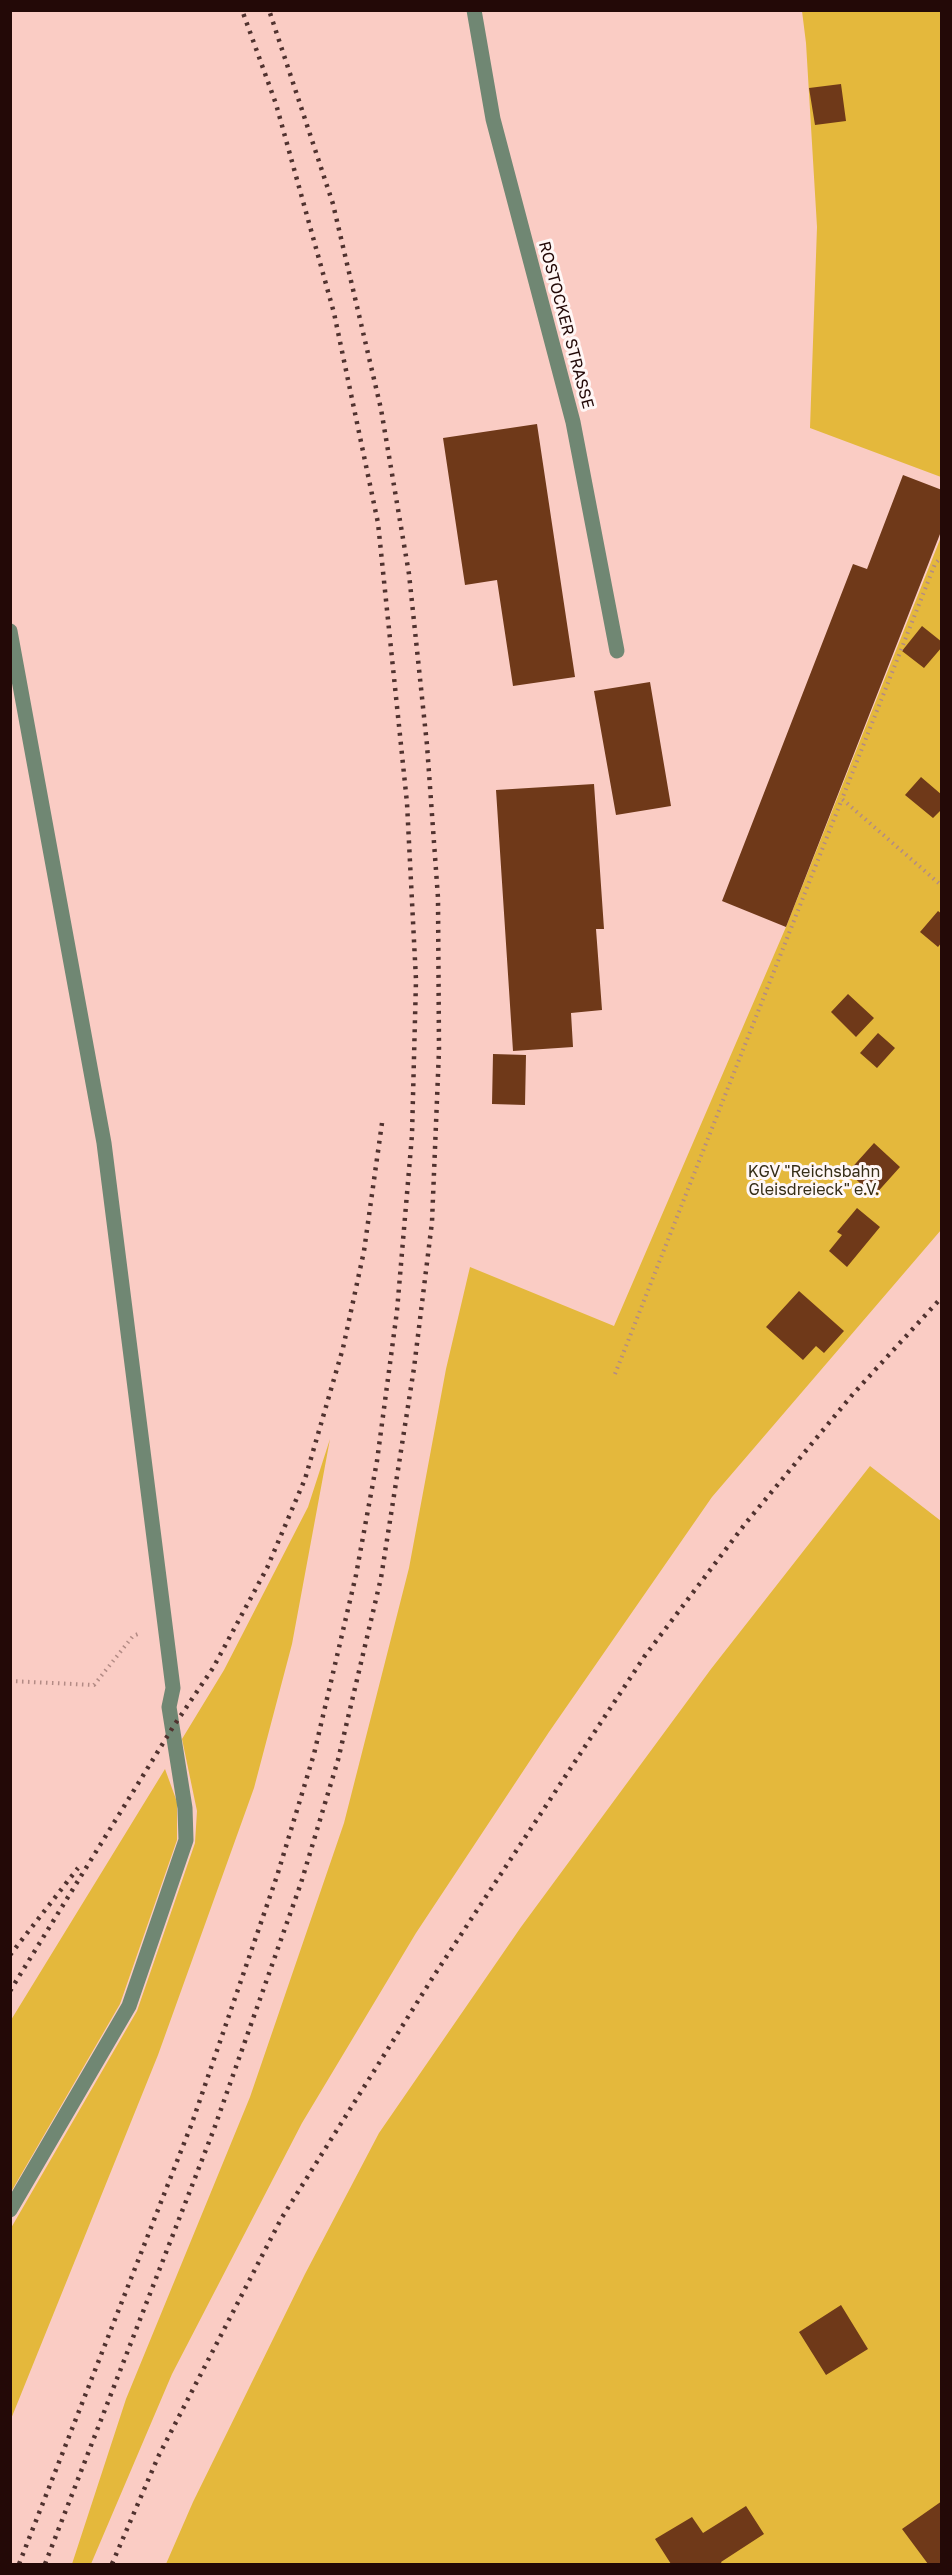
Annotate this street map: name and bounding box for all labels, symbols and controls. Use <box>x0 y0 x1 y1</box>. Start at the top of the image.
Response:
street label: ROSTOCKER STRASSE <box>534 239 598 411</box>
park label: KGV "Reichsbahn Gleisdreieck" e.V. <box>748 1162 880 1200</box>

